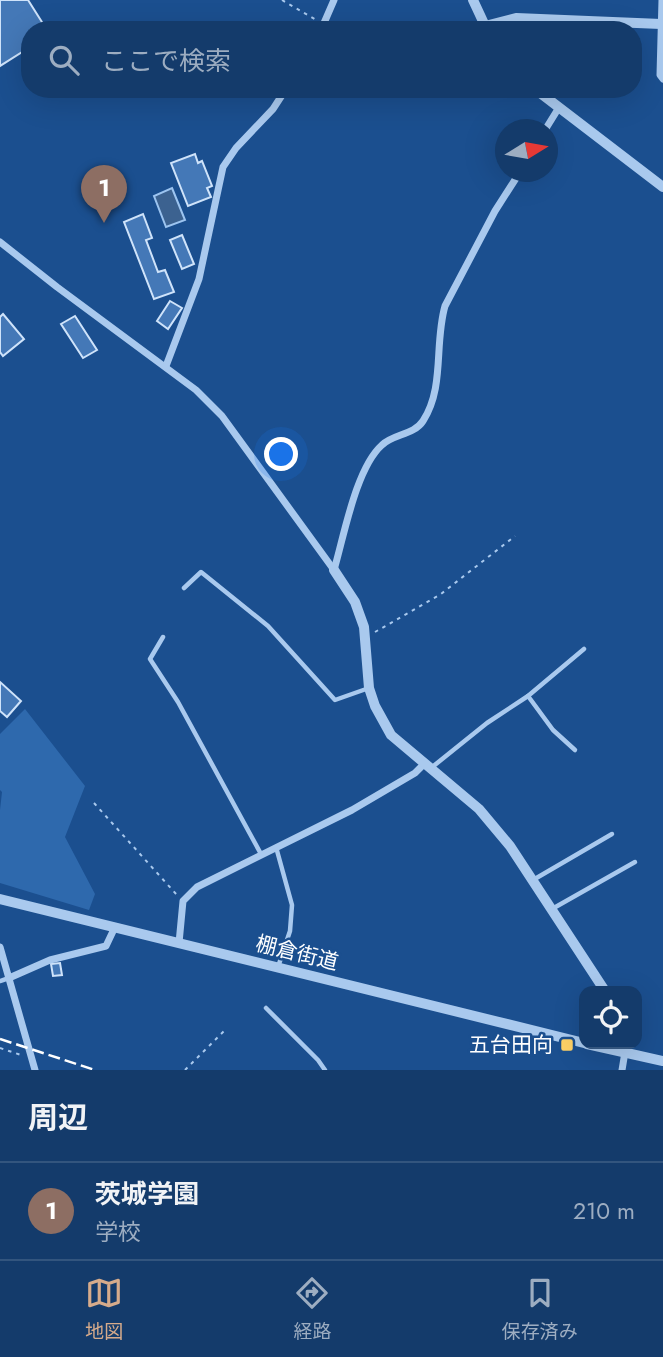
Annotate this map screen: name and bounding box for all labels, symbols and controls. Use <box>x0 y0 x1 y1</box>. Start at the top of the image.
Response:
search box <box>21 21 642 98</box>
icon: search <box>45 41 83 79</box>
text: ここで検索 <box>101 42 231 80</box>
north arrow <box>495 119 558 182</box>
pin: 1 <box>81 165 127 223</box>
your location <box>264 437 298 471</box>
street label: 棚倉街道 <box>253 928 341 978</box>
map controls <box>579 986 642 1049</box>
button: locate <box>579 986 642 1049</box>
place label: 五台田向 <box>469 1030 553 1060</box>
marker: 五台田向 <box>559 1037 575 1053</box>
text: 周辺 <box>28 1096 88 1139</box>
text: 茨城学園 <box>95 1175 199 1213</box>
text: 1 <box>45 1194 57 1228</box>
text: 210 m <box>573 1194 635 1228</box>
text: 学校 <box>95 1215 141 1249</box>
tab: 地図 <box>85 1274 123 1345</box>
tab: 経路 <box>293 1274 332 1345</box>
tab: 保存済み <box>502 1274 578 1345</box>

